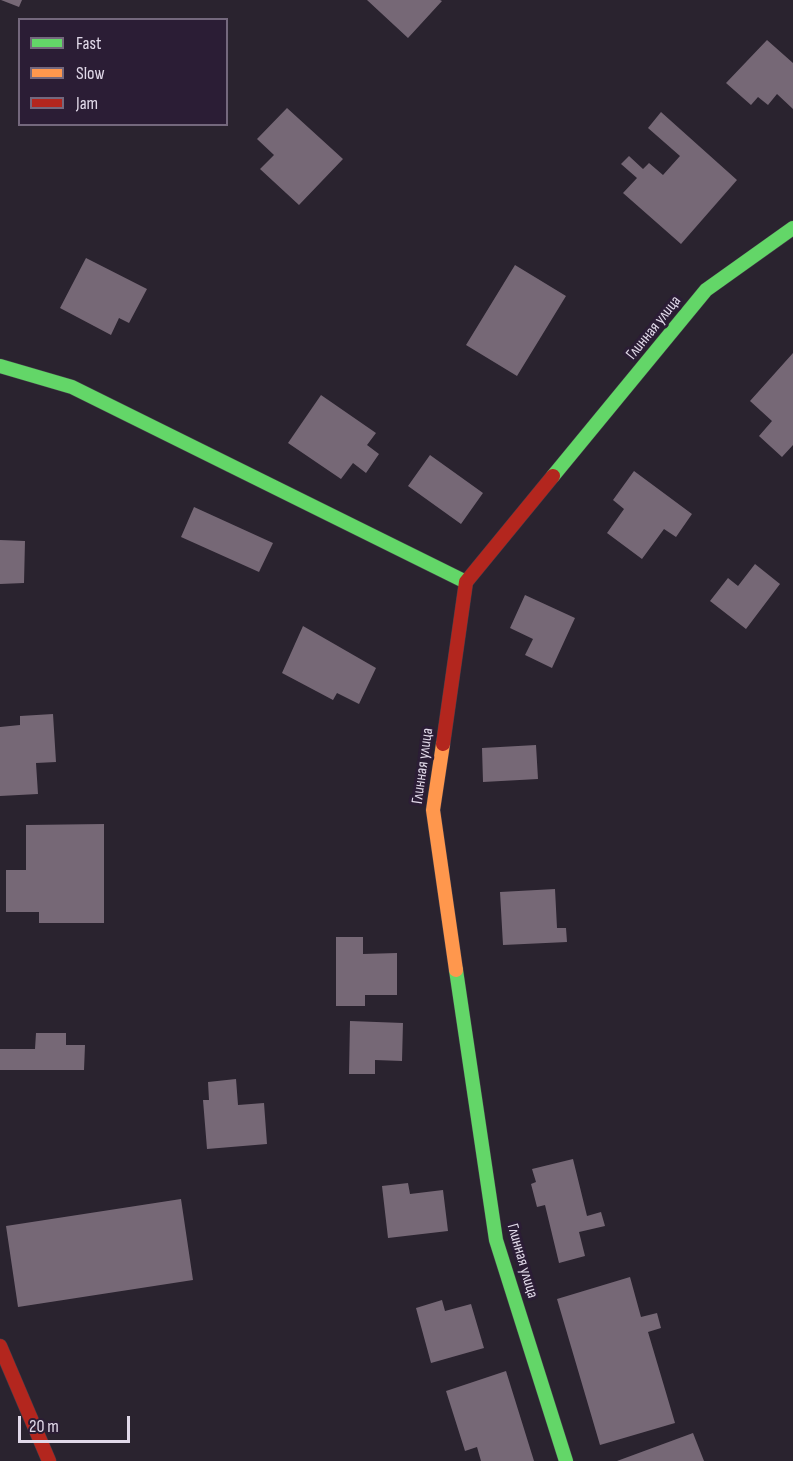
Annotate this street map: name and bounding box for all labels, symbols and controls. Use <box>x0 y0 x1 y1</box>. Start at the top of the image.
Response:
legend <box>18 18 228 126</box>
text: Fast <box>76 33 101 54</box>
text: Slow <box>76 63 105 84</box>
text: Jam <box>76 93 98 114</box>
street label: Глинная улица <box>622 292 686 364</box>
street label: Глинная улица <box>408 727 438 805</box>
street label: Глинная улица <box>502 1222 542 1300</box>
scale bar <box>21 1404 134 1442</box>
text: 20 m <box>29 1416 59 1437</box>

